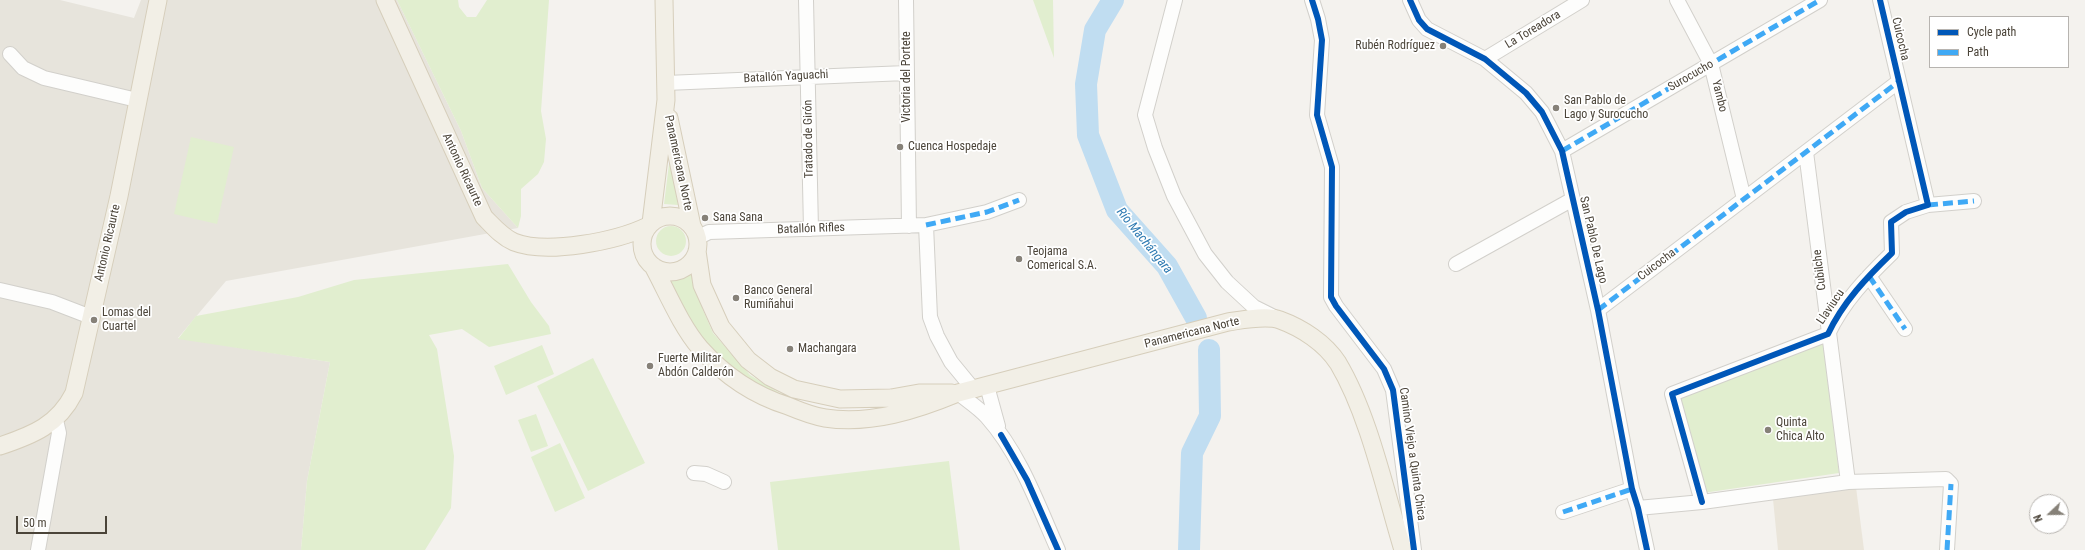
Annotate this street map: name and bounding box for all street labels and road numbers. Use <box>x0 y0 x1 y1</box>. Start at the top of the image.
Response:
street label: La Toreadora <box>1503 8 1563 52</box>
street label: Cuicocha <box>1888 16 1912 62</box>
street label: Victoria del Portete <box>900 31 914 123</box>
street label: Surocucho <box>1666 57 1716 95</box>
street label: Batallón Yaguachi <box>743 68 829 86</box>
street label: Yambo <box>1708 78 1730 114</box>
street label: Tratado de Girón <box>801 100 817 178</box>
street label: Panamericana Norte <box>661 114 695 212</box>
street label: Antonio Ricaurte <box>439 131 485 209</box>
street label: San Pablo De Lago <box>1576 195 1610 285</box>
street label: Antonio Ricaurte <box>92 203 124 283</box>
street label: Batallón Rifles <box>777 221 845 237</box>
street label: Cuicocha <box>1635 246 1679 284</box>
street label: Cubilche <box>1810 249 1830 291</box>
street label: Llaviucu <box>1814 287 1848 327</box>
street label: Panamericana Norte <box>1143 314 1241 352</box>
street label: Camino Viejo a Quinta Chica <box>1396 387 1428 521</box>

